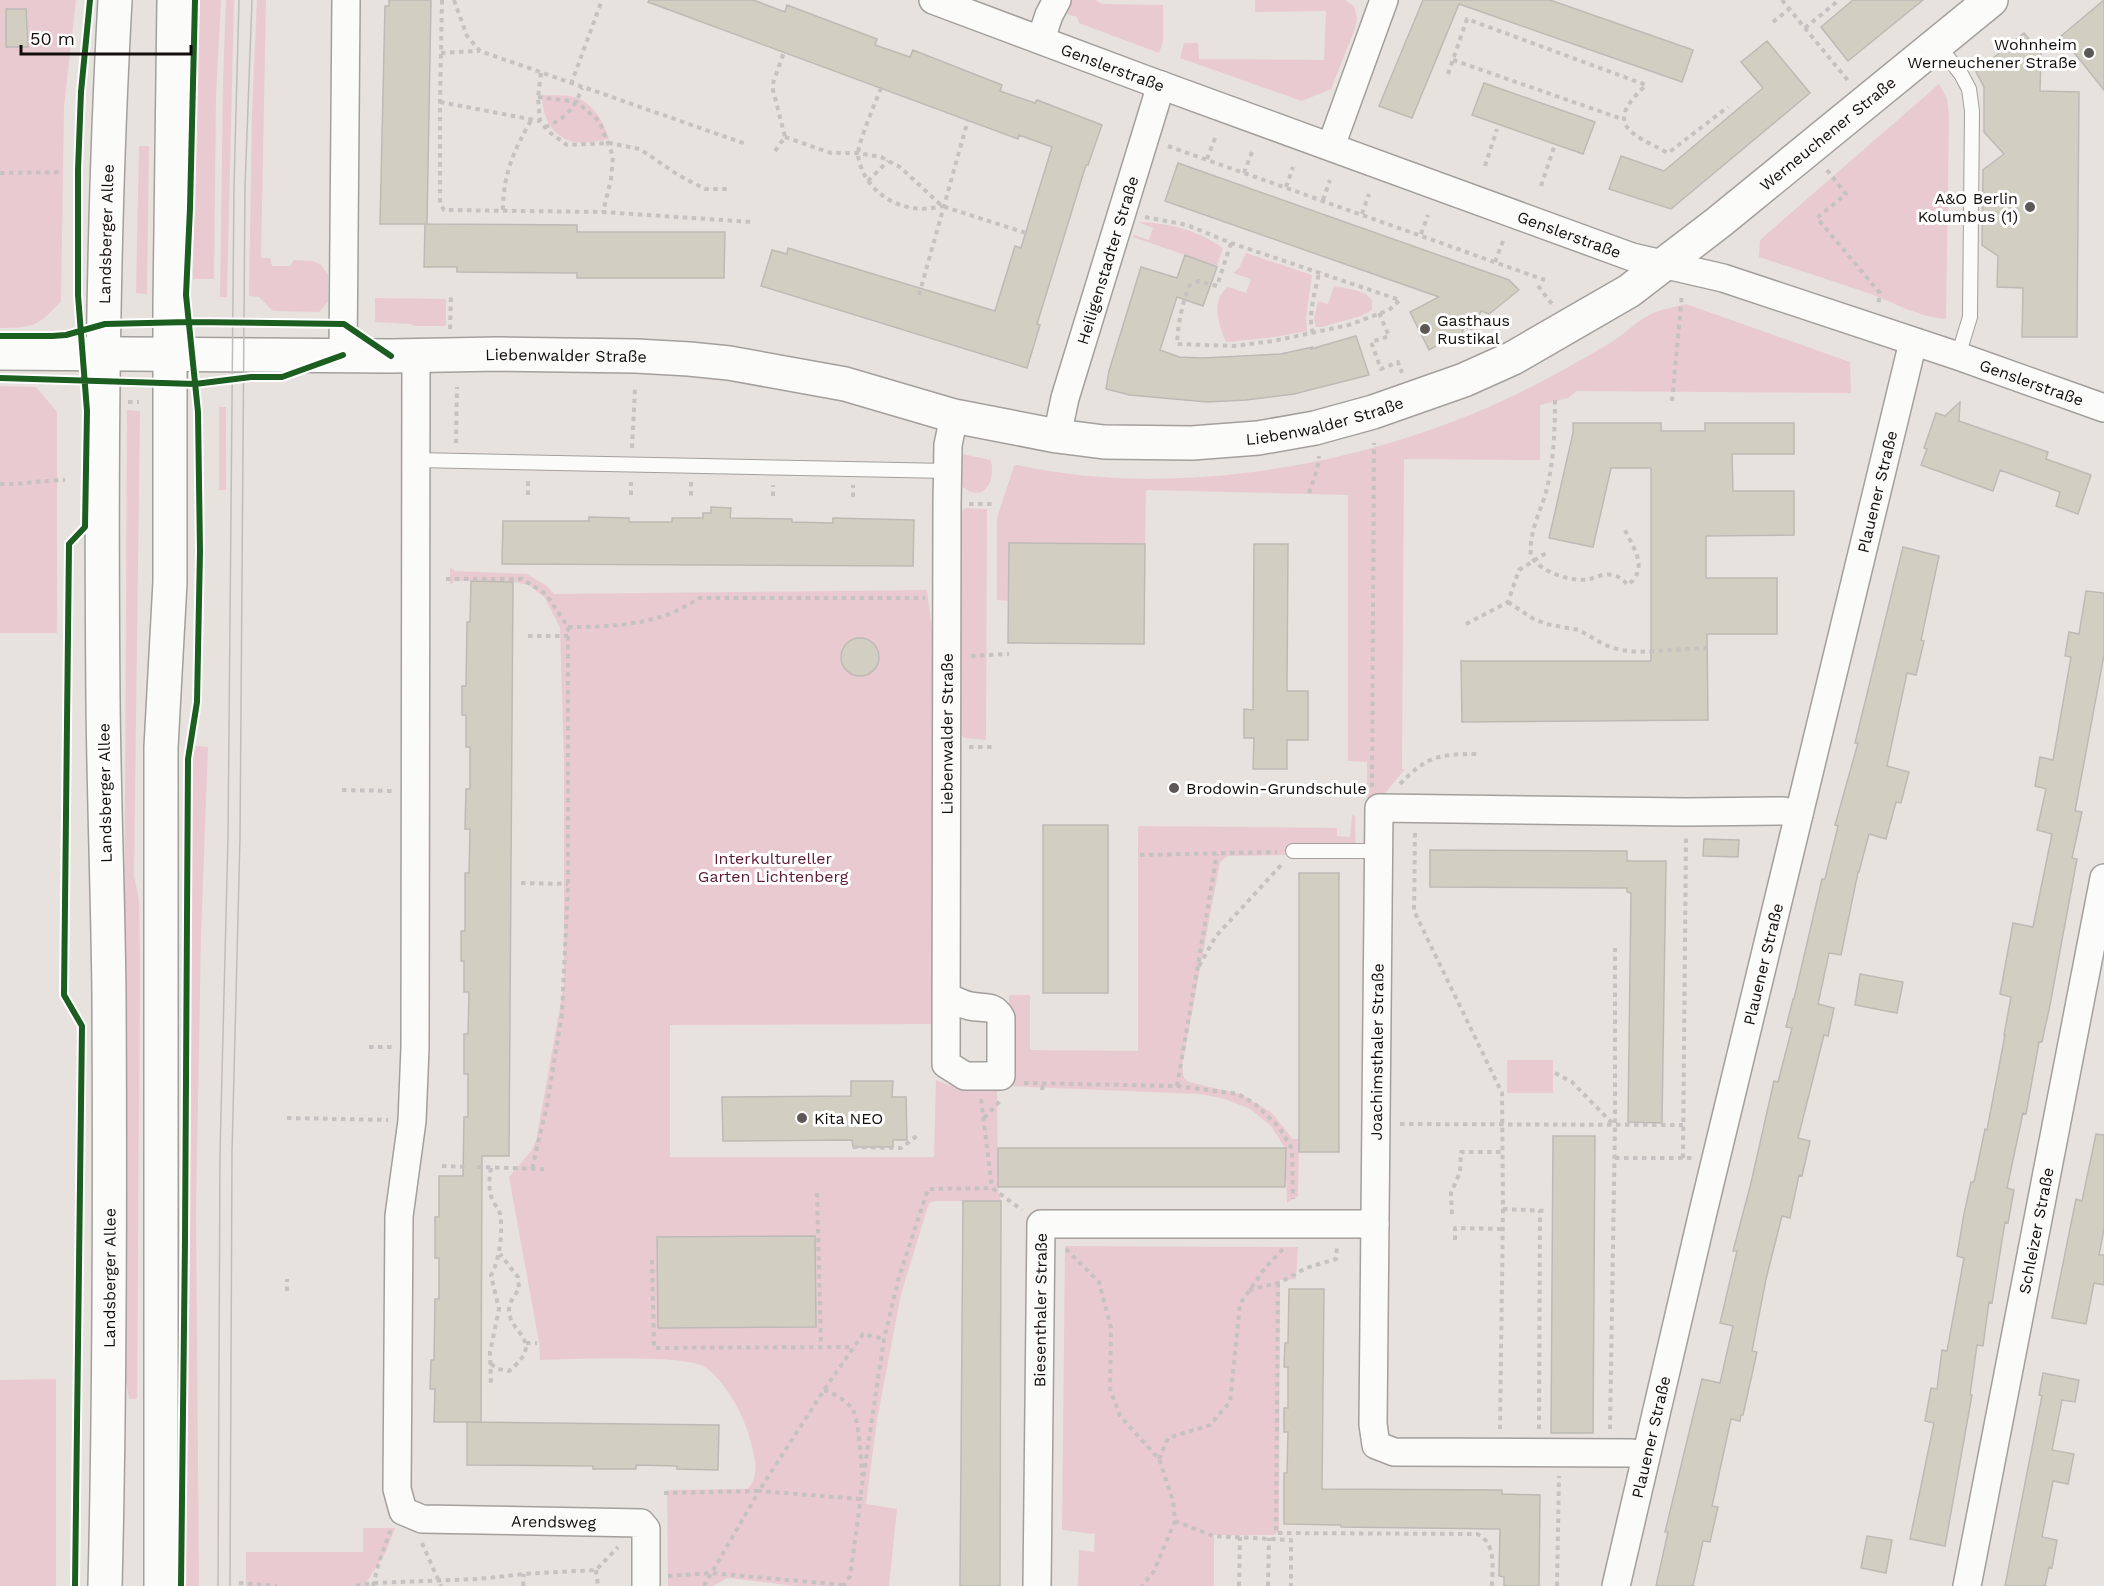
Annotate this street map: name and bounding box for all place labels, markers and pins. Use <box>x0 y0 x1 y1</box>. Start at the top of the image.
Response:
place label: Wohnheim Werneuchener Straße <box>1907 35 2077 72</box>
marker: Wohnheim Werneuchener Straße <box>2082 46 2096 60</box>
place label: A&O Berlin Kolumbus (1) <box>1918 189 2018 226</box>
marker: A&O Berlin Kolumbus (1) <box>2023 200 2037 214</box>
place label: Gasthaus Rustikal <box>1437 311 1510 348</box>
marker: Gasthaus Rustikal <box>1418 322 1432 336</box>
place label: Brodowin-Grundschule <box>1186 779 1367 798</box>
marker: Brodowin-Grundschule <box>1167 781 1181 795</box>
place label: Kita NEO <box>814 1109 883 1128</box>
marker: Kita NEO <box>795 1111 809 1125</box>

